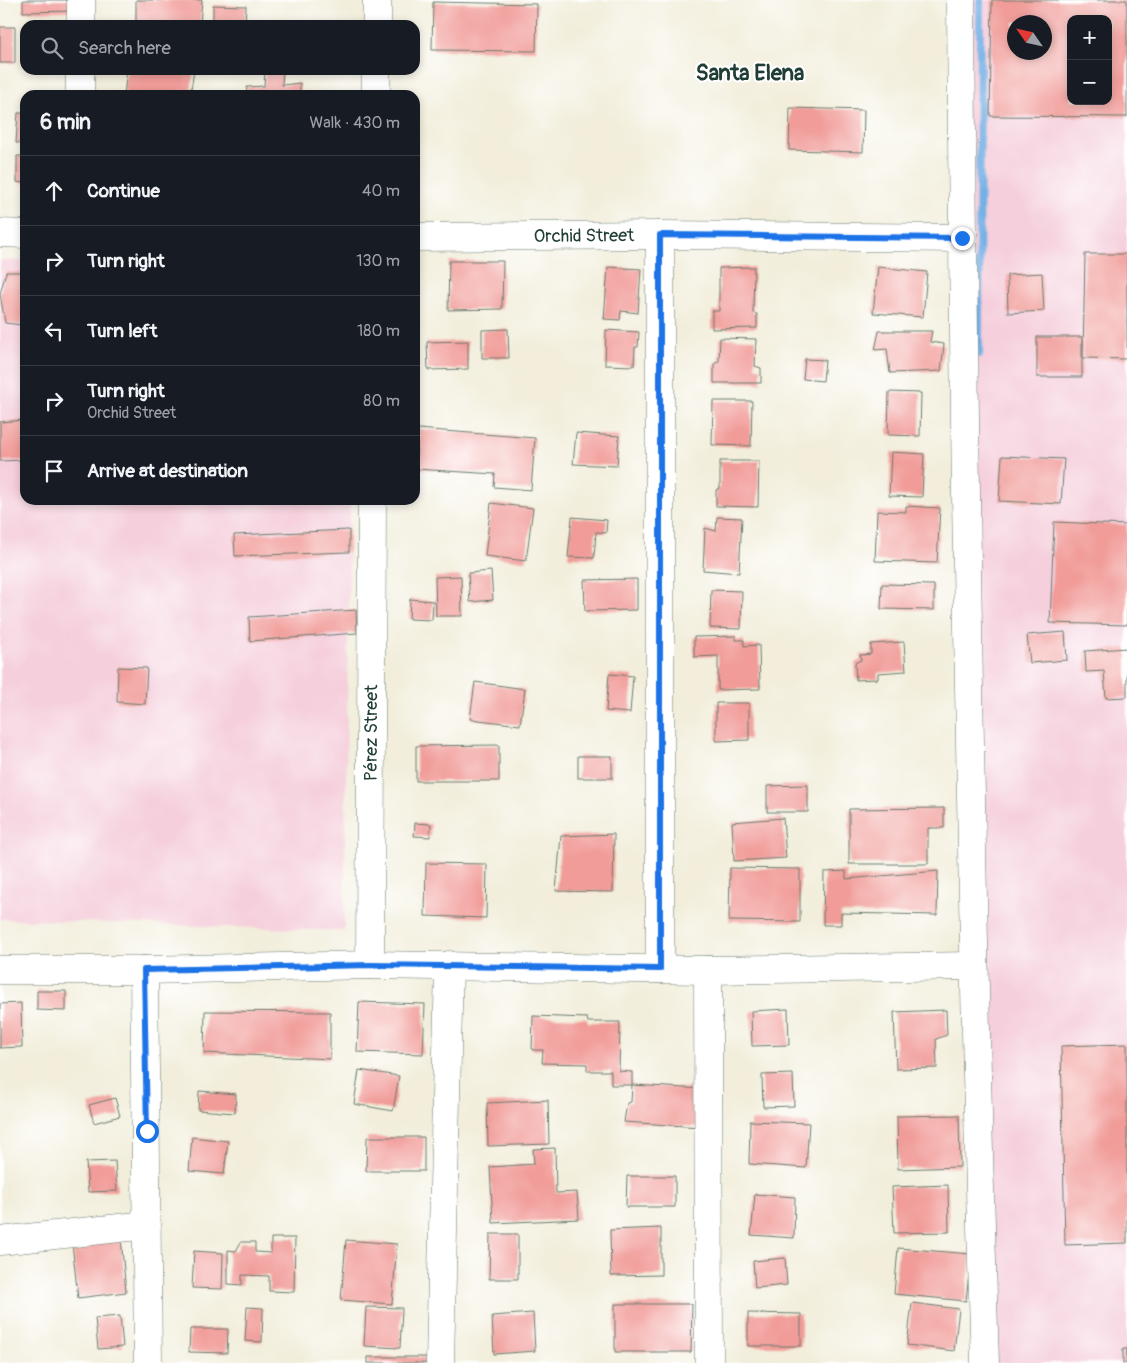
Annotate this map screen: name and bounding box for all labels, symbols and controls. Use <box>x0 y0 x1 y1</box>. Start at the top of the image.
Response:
north arrow <box>1007 15 1052 60</box>
map controls <box>1067 15 1112 105</box>
button: + <box>1067 15 1112 60</box>
search box <box>20 20 420 75</box>
icon: search <box>38 34 66 62</box>
text: Search here <box>78 36 171 60</box>
district label: Santa Elena <box>696 59 804 87</box>
button: − <box>1067 60 1112 105</box>
text: 6 min <box>40 109 91 136</box>
text: Walk · 430 m <box>309 113 400 133</box>
icon: ahead <box>40 177 68 205</box>
text: Continue <box>87 179 160 203</box>
text: 40 m <box>362 181 400 201</box>
street label: Orchid Street <box>534 224 635 248</box>
route end <box>951 227 974 250</box>
icon: right <box>40 247 68 275</box>
text: Turn right <box>87 249 165 273</box>
text: 130 m <box>356 251 400 271</box>
icon: left <box>40 317 68 345</box>
text: Turn left <box>87 319 157 343</box>
text: 180 m <box>357 321 400 341</box>
text: Turn right <box>87 379 165 403</box>
icon: right <box>40 387 68 415</box>
text: 80 m <box>363 391 400 411</box>
text: Orchid Street <box>87 403 176 423</box>
icon: arrive <box>40 457 68 485</box>
text: Arrive at destination <box>87 459 248 483</box>
street label: Pérez Street <box>359 684 383 781</box>
route start <box>136 1120 159 1143</box>

